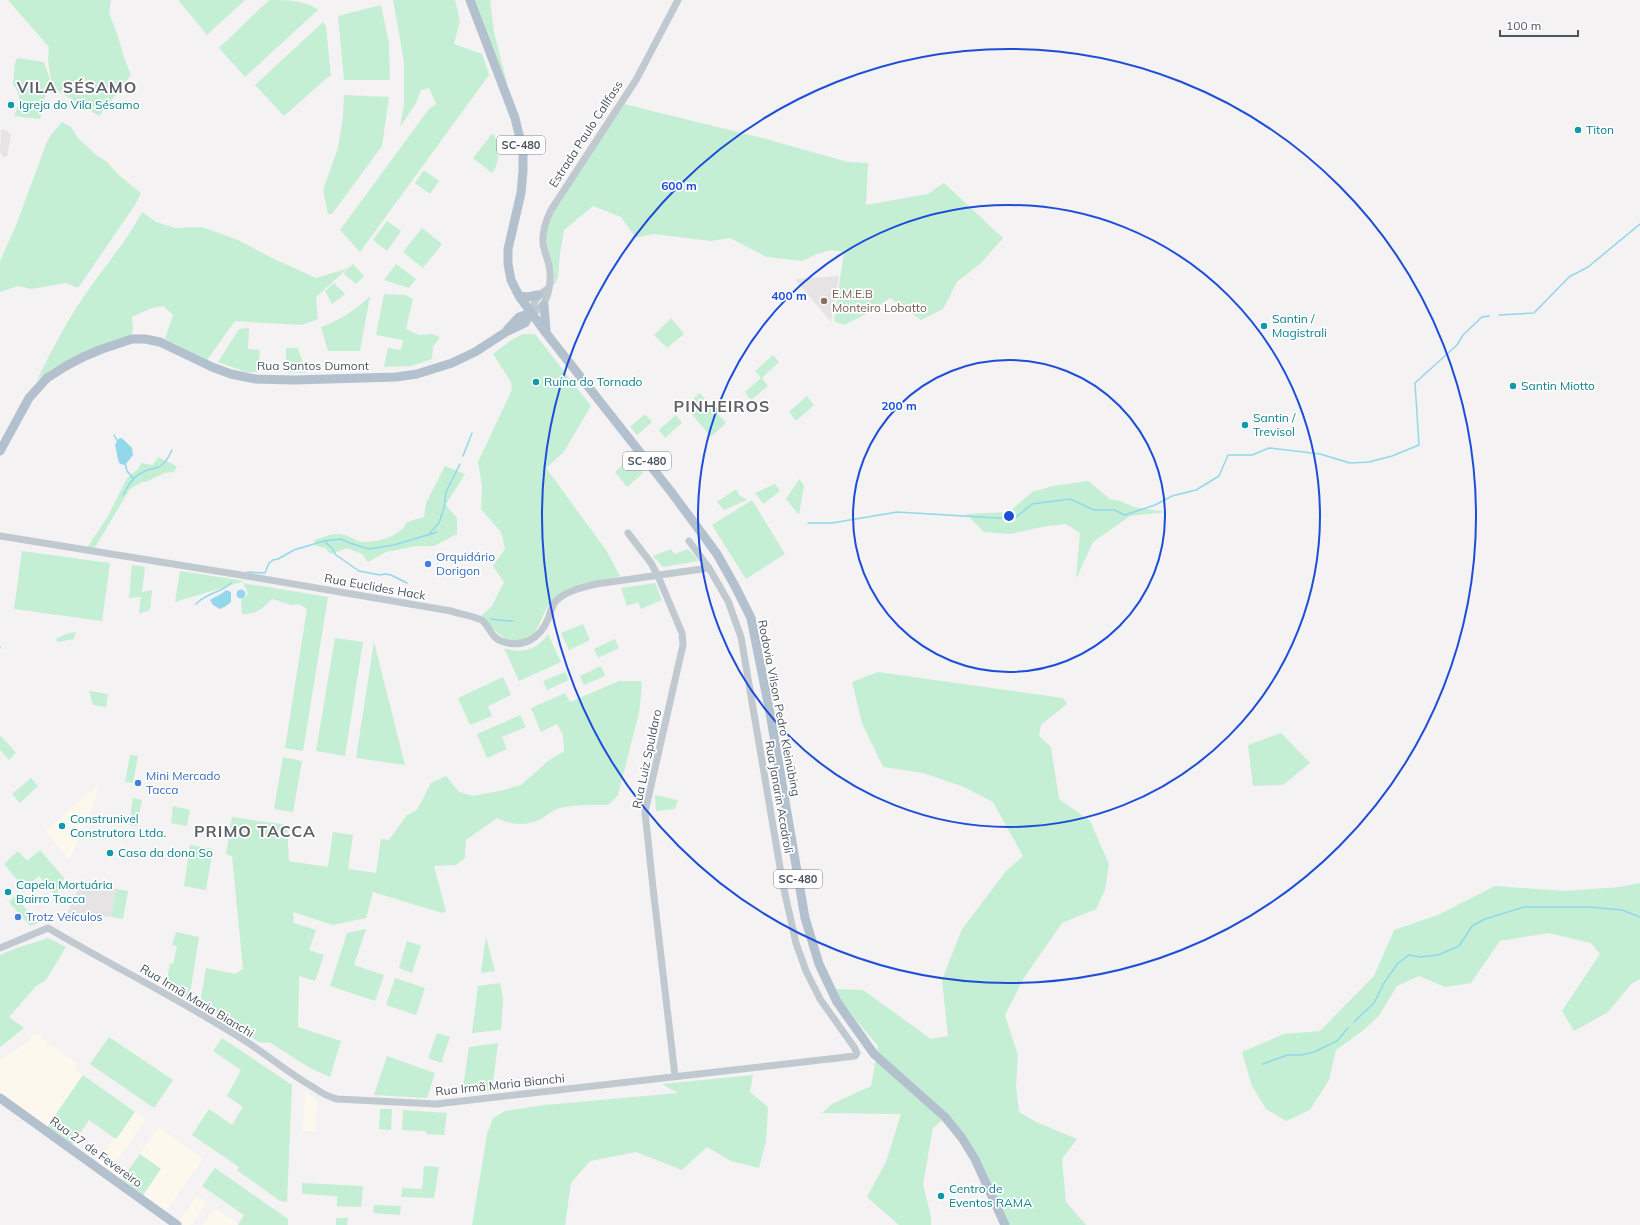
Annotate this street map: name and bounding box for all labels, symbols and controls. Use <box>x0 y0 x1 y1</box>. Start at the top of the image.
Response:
scale bar <box>1500 12 1578 38</box>
text: 100 m <box>1506 18 1541 33</box>
district label: VILA SÉSAMO <box>16 77 137 97</box>
street label: Estrada Paulo Callfass <box>545 77 626 190</box>
place label: Igreja do Vila Sésamo <box>19 97 140 112</box>
marker: Igreja do Vila Sésamo <box>6 100 16 110</box>
place label: Titon <box>1586 122 1614 137</box>
marker: Titon <box>1573 125 1583 135</box>
road number: SC-480 <box>497 136 545 154</box>
text: 600 m <box>661 178 697 193</box>
place label: E.M.E.B Monteiro Lobatto <box>832 286 927 315</box>
text: 400 m <box>771 288 807 303</box>
marker: E.M.E.B Monteiro Lobatto <box>819 296 829 306</box>
place label: Santin / Magistrali <box>1272 311 1327 340</box>
marker: Santin / Magistrali <box>1259 321 1269 331</box>
street label: Rua Santos Dumont <box>257 358 369 373</box>
place label: Ruína do Tornado <box>544 374 643 389</box>
marker: Ruína do Tornado <box>531 377 541 387</box>
place label: Santin Miotto <box>1521 378 1595 393</box>
marker: Santin Miotto <box>1508 381 1518 391</box>
district label: PINHEIROS <box>674 396 770 416</box>
text: 200 m <box>881 398 917 413</box>
place label: Santin / Trevisol <box>1253 410 1296 439</box>
marker: Santin / Trevisol <box>1240 420 1250 430</box>
road number: SC-480 <box>623 452 671 470</box>
centre of rings <box>1002 509 1016 523</box>
place label: Orquidário Dorigon <box>436 549 495 578</box>
marker: Orquidário Dorigon <box>423 559 433 569</box>
street label: Rua Euclides Hack <box>323 570 428 603</box>
street label: Rodovia Vilson Pedro Kleinübing <box>755 618 804 797</box>
street label: Rua Luiz Spuldaro <box>629 708 664 810</box>
street label: Rua Janarin Acadroli <box>762 739 797 855</box>
place label: Mini Mercado Tacca <box>146 768 221 797</box>
marker: Mini Mercado Tacca <box>133 778 143 788</box>
place label: Construnivel Construtora Ltda. <box>70 811 166 840</box>
marker: Construnivel Construtora Ltda. <box>57 821 67 831</box>
district label: PRIMO TACCA <box>194 821 316 841</box>
place label: Casa da dona So <box>118 845 213 860</box>
marker: Casa da dona So <box>105 848 115 858</box>
road number: SC-480 <box>774 870 822 888</box>
place label: Capela Mortuária Bairro Tacca <box>16 877 113 906</box>
marker: Capela Mortuária Bairro Tacca <box>3 887 13 897</box>
place label: Trotz Veículos <box>26 909 103 924</box>
marker: Trotz Veículos <box>13 912 23 922</box>
street label: Rua Irmã Maria Bianchi <box>138 961 257 1041</box>
street label: Rua Irmã Maria Bianchi <box>435 1070 566 1099</box>
street label: Rua 27 de Fevereiro <box>47 1113 146 1190</box>
place label: Centro de Eventos RAMA <box>949 1181 1032 1210</box>
marker: Centro de Eventos RAMA <box>936 1191 946 1201</box>

